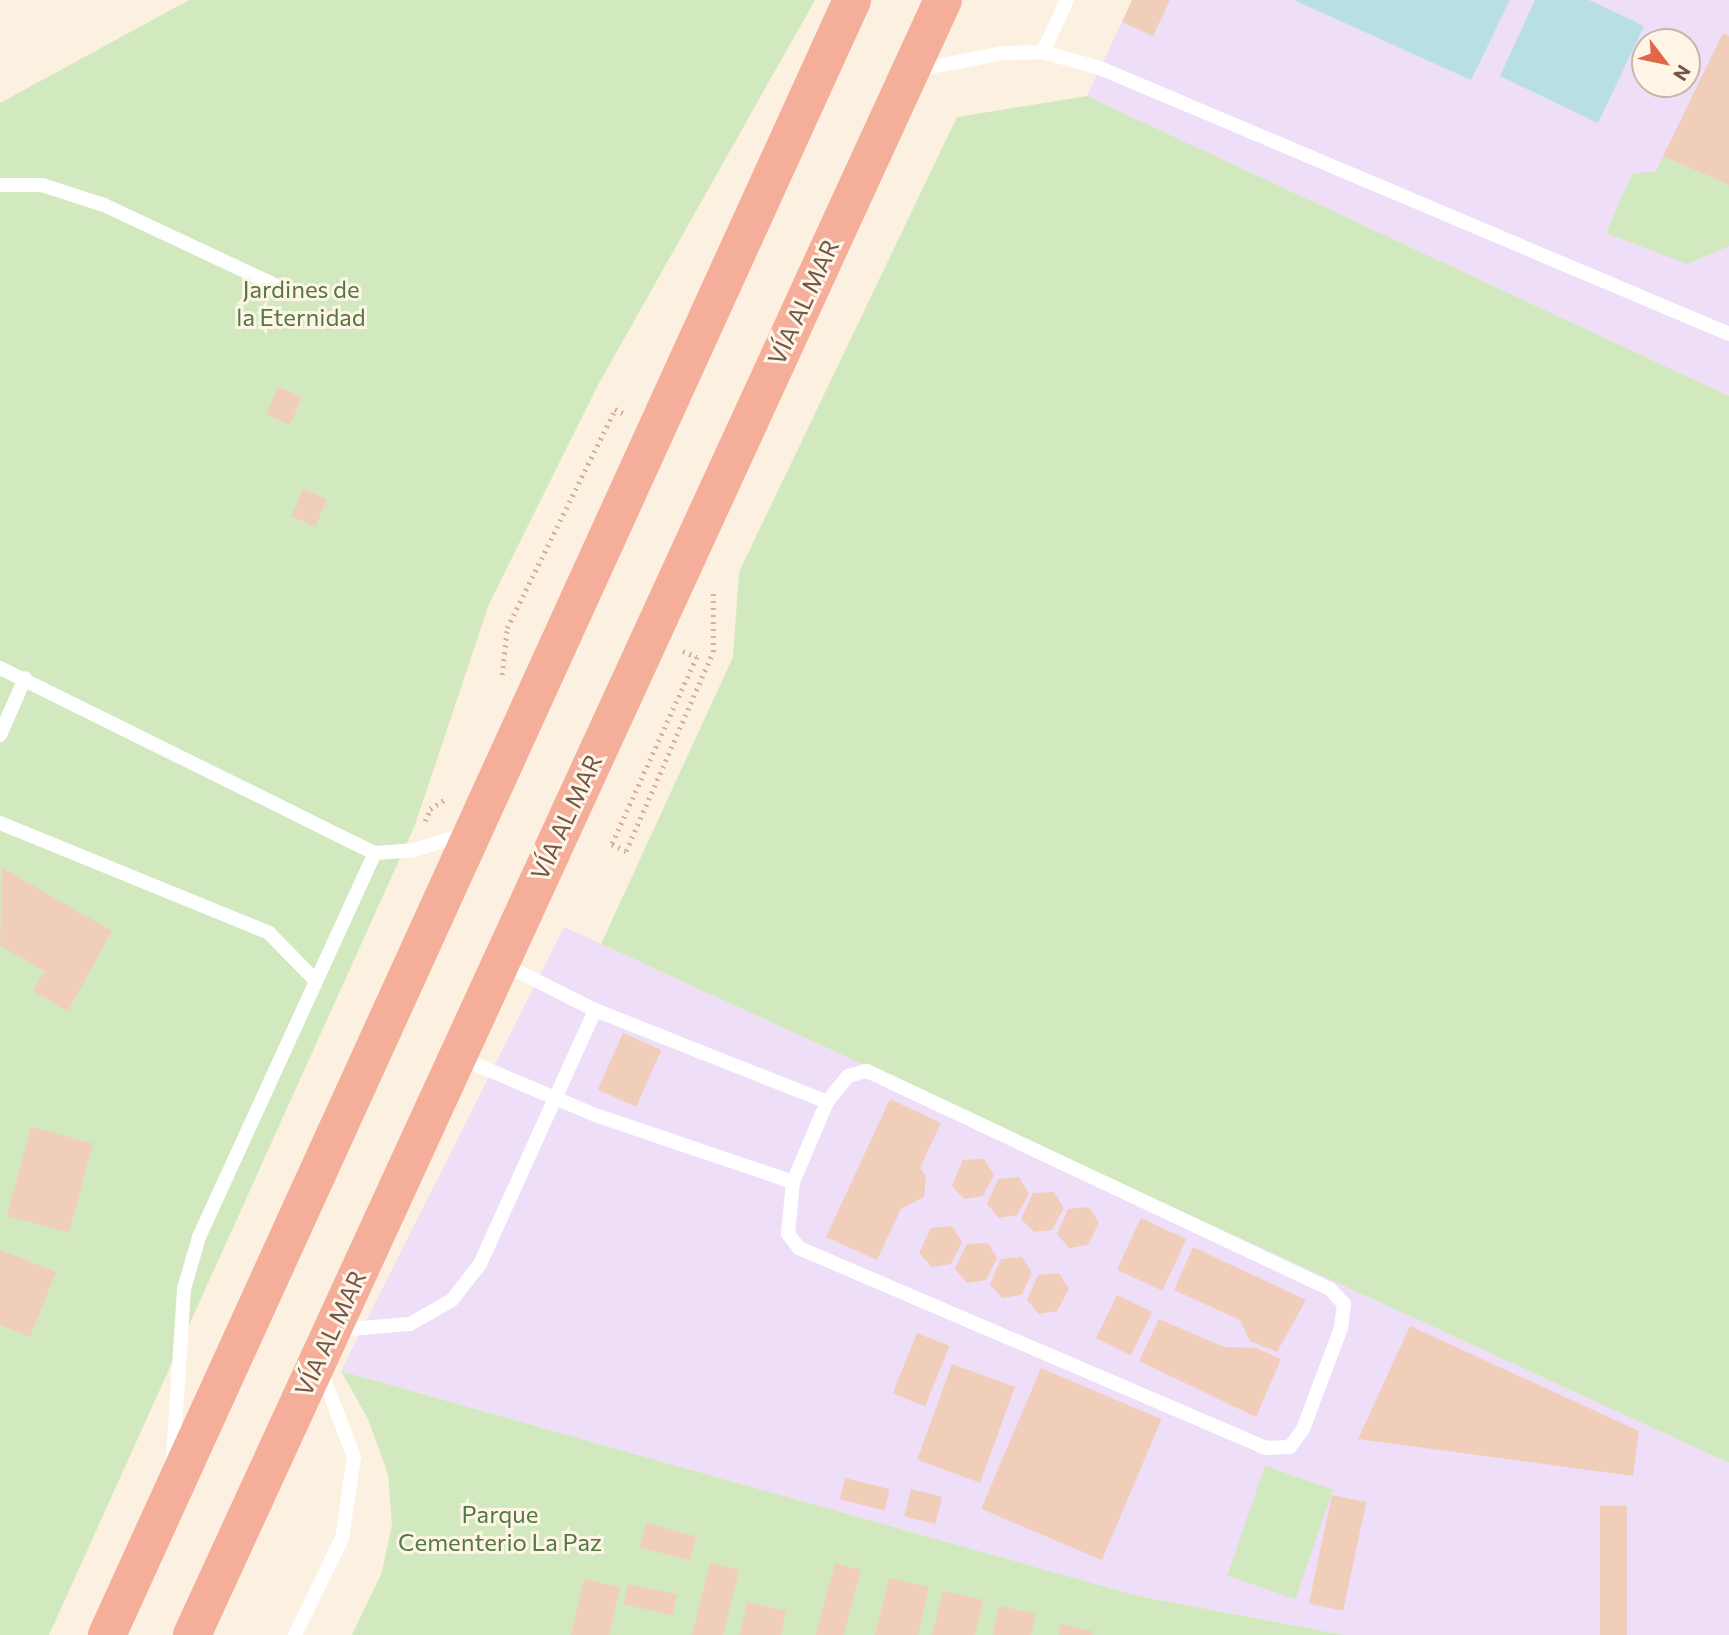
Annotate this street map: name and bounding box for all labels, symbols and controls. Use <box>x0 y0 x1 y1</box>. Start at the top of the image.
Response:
north arrow <box>1631 28 1701 98</box>
text: N <box>1669 61 1696 85</box>
street label: VÍA AL MAR <box>761 235 845 369</box>
park label: Jardines de la Eternidad <box>236 275 366 331</box>
street label: VÍA AL MAR <box>524 750 608 884</box>
street label: VÍA AL MAR <box>288 1266 372 1400</box>
park label: Parque Cementerio La Paz <box>398 1500 602 1556</box>

